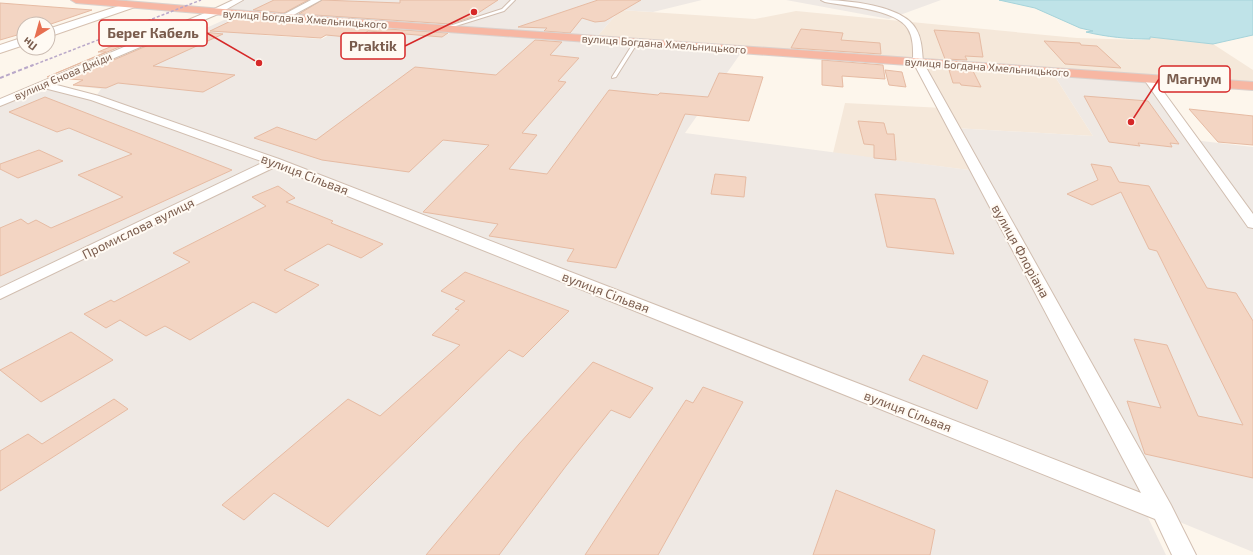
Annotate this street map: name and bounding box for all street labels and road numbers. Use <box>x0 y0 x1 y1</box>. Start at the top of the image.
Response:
street label: вулиця Богдана Хмельницького <box>222 6 388 32</box>
street label: вулиця Богдана Хмельницького <box>581 31 747 57</box>
street label: вулиця Єнова Джіди <box>12 49 114 103</box>
street label: вулиця Богдана Хмельницького <box>904 54 1070 80</box>
street label: вулиця Сільвая <box>259 150 351 198</box>
street label: Промислова вулиця <box>79 194 197 262</box>
street label: вулиця Флоріана <box>989 201 1053 301</box>
street label: вулиця Сільвая <box>560 268 652 316</box>
street label: вулиця Сільвая <box>862 387 954 435</box>

